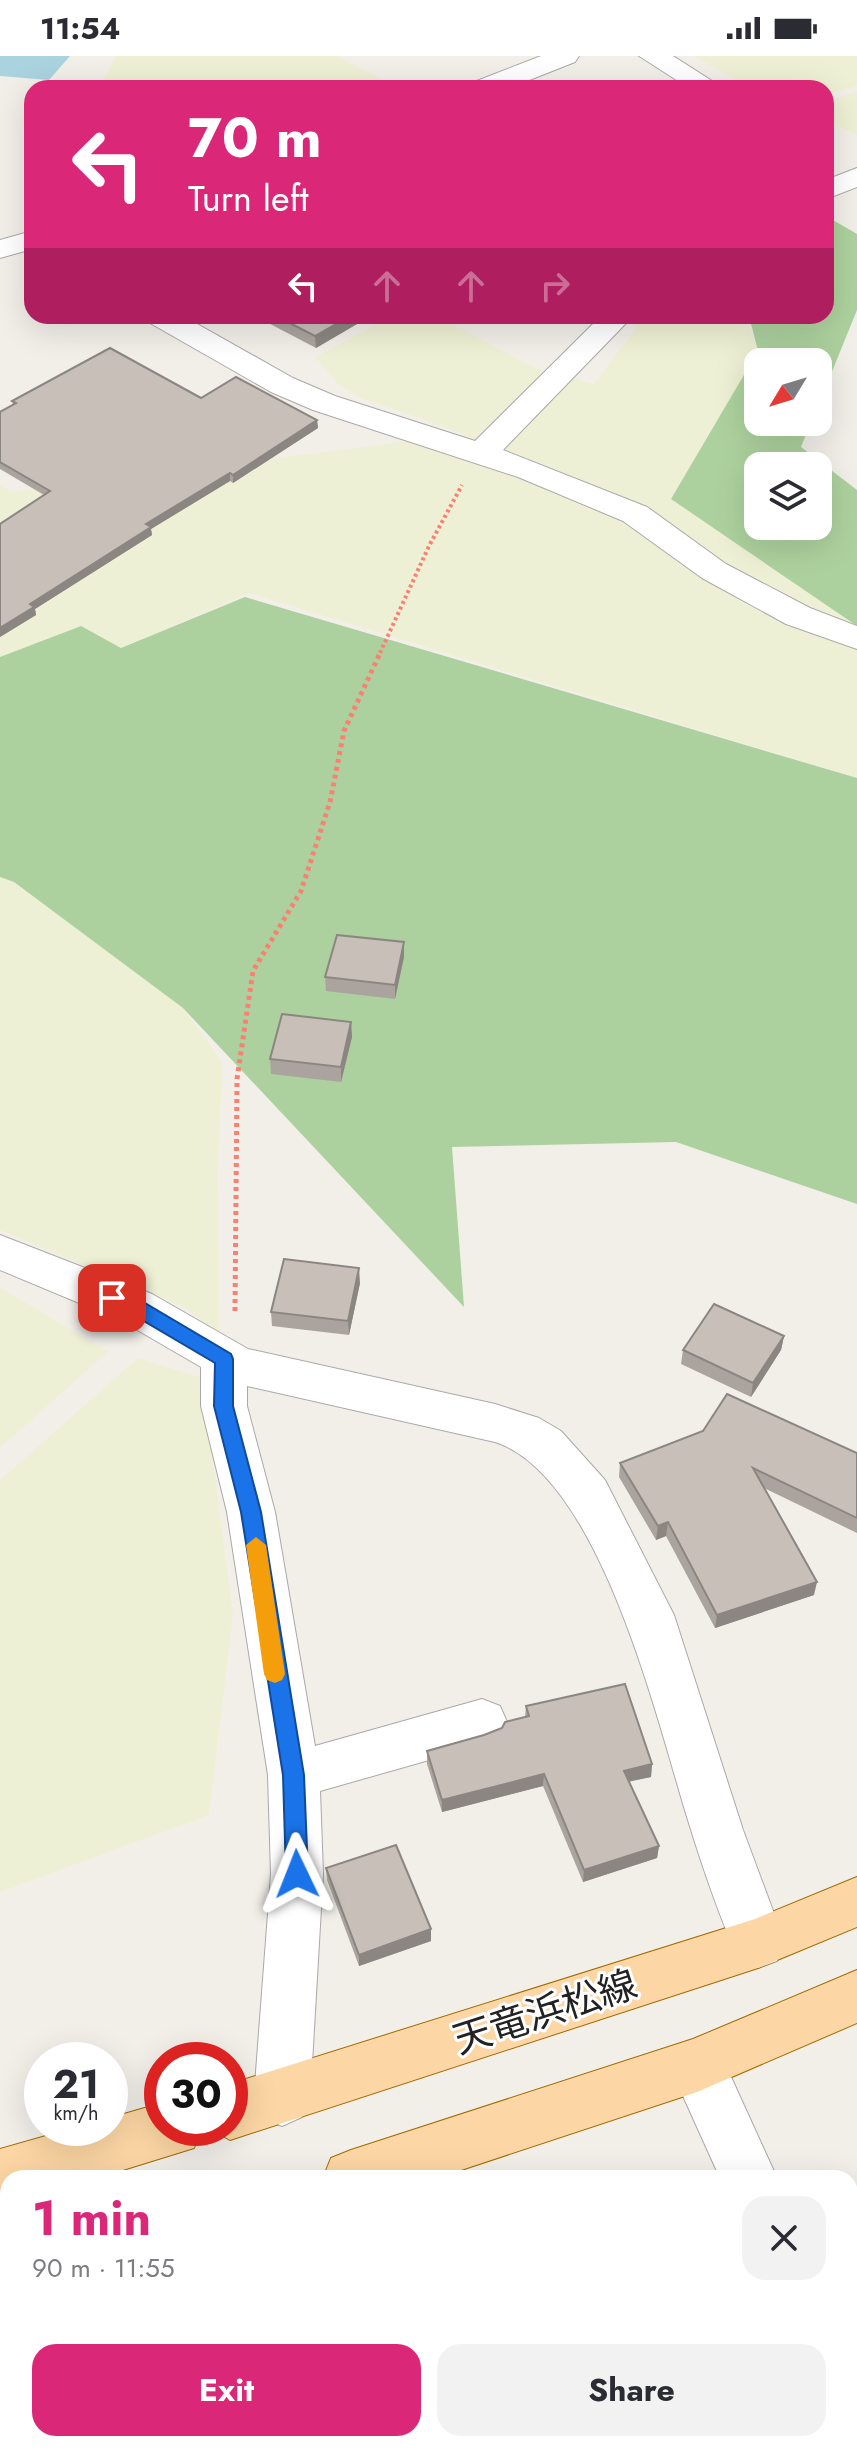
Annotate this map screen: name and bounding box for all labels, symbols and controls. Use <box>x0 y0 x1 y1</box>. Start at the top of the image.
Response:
text: 11:54 <box>40 7 121 50</box>
text: 70 m <box>188 97 322 178</box>
icon: left <box>56 112 160 216</box>
text: Turn left <box>188 172 309 224</box>
icon: left <box>281 264 325 308</box>
icon: ahead <box>365 264 409 308</box>
icon: ahead <box>449 264 493 308</box>
icon: right <box>533 264 577 308</box>
north arrow <box>744 348 832 436</box>
map controls <box>744 348 832 540</box>
button: layers <box>744 452 832 540</box>
pin <box>78 1264 146 1332</box>
icon: arrive <box>90 1276 134 1320</box>
position arrow <box>255 1832 339 1916</box>
street label: 天竜浜松線 <box>446 1956 644 2067</box>
speed limit sign: 30 <box>144 2042 248 2146</box>
text: 21 <box>53 2055 99 2113</box>
text: km/h <box>53 2099 99 2128</box>
text: 1 min <box>32 2184 151 2253</box>
button: close <box>742 2196 826 2280</box>
text: 90 m · 11:55 <box>32 2249 175 2287</box>
button: Exit <box>32 2344 421 2436</box>
button: Share <box>437 2344 826 2436</box>

